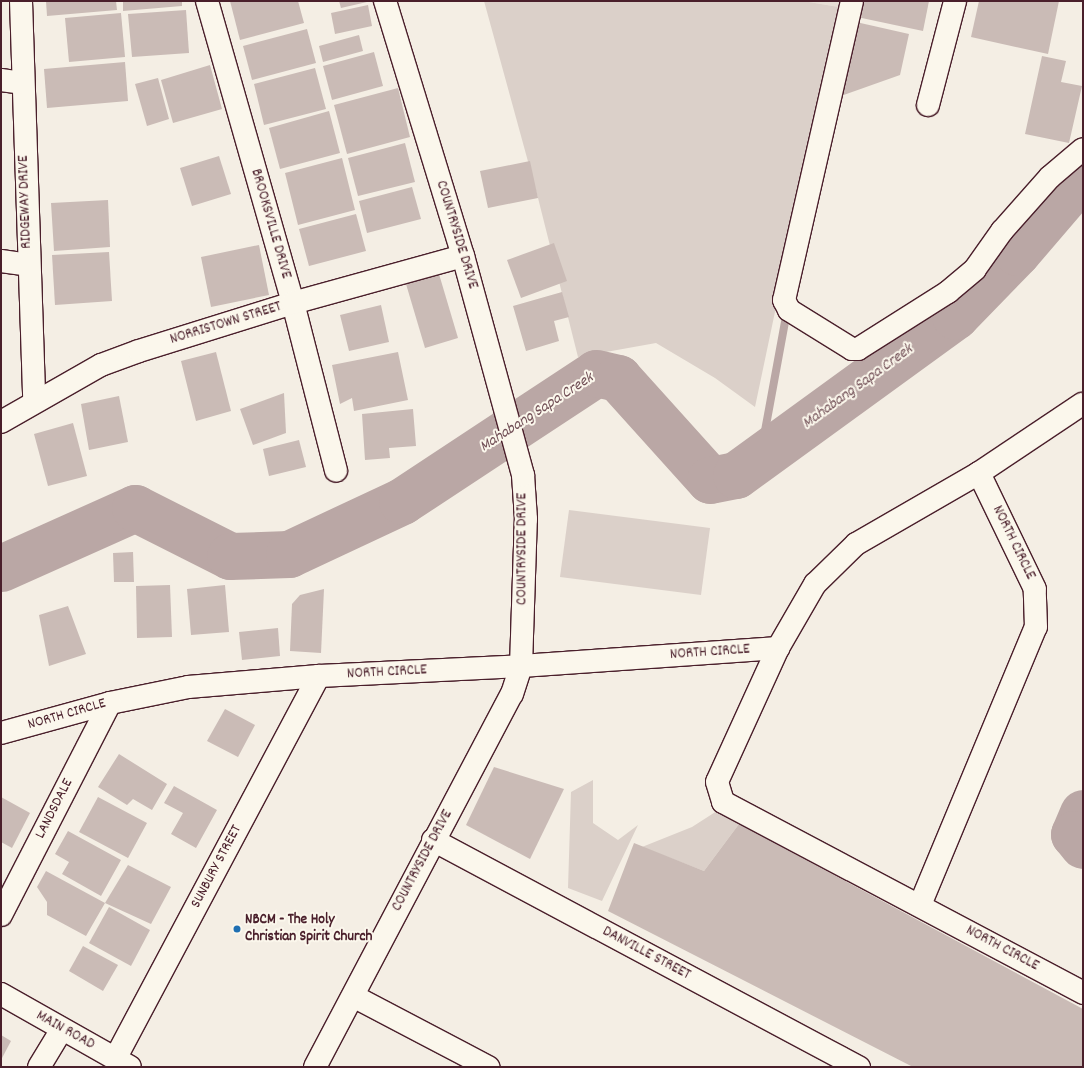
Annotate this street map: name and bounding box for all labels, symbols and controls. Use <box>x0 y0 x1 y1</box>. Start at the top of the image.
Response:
street label: RIDGEWAY DRIVE <box>15 155 37 249</box>
street label: BROOKSVILLE DRIVE <box>246 167 294 281</box>
street label: COUNTRYSIDE DRIVE <box>431 179 481 291</box>
street label: NORRISTOWN STREET <box>168 299 284 349</box>
water label: Mahabang Sapa Creek <box>799 341 917 433</box>
water label: Mahabang Sapa Creek <box>477 369 597 457</box>
street label: COUNTRYSIDE DRIVE <box>514 493 532 605</box>
street label: NORTH CIRCLE <box>987 503 1039 583</box>
street label: NORTH CIRCLE <box>669 641 751 665</box>
street label: NORTH CIRCLE <box>347 662 427 684</box>
street label: NORTH CIRCLE <box>26 695 108 735</box>
street label: LANDSDALE <box>32 776 78 842</box>
street label: COUNTRYSIDE DRIVE <box>389 807 457 915</box>
street label: SUNBURY STREET <box>188 822 246 912</box>
place label: NBCM - The Holy Christian Spirit Church <box>245 911 372 946</box>
street label: NORTH CIRCLE <box>962 922 1042 976</box>
street label: DANVILLE STREET <box>599 923 693 985</box>
marker: NBCM - The Holy Christian Spirit Church <box>232 924 242 934</box>
street label: MAIN ROAD <box>33 1008 97 1054</box>

